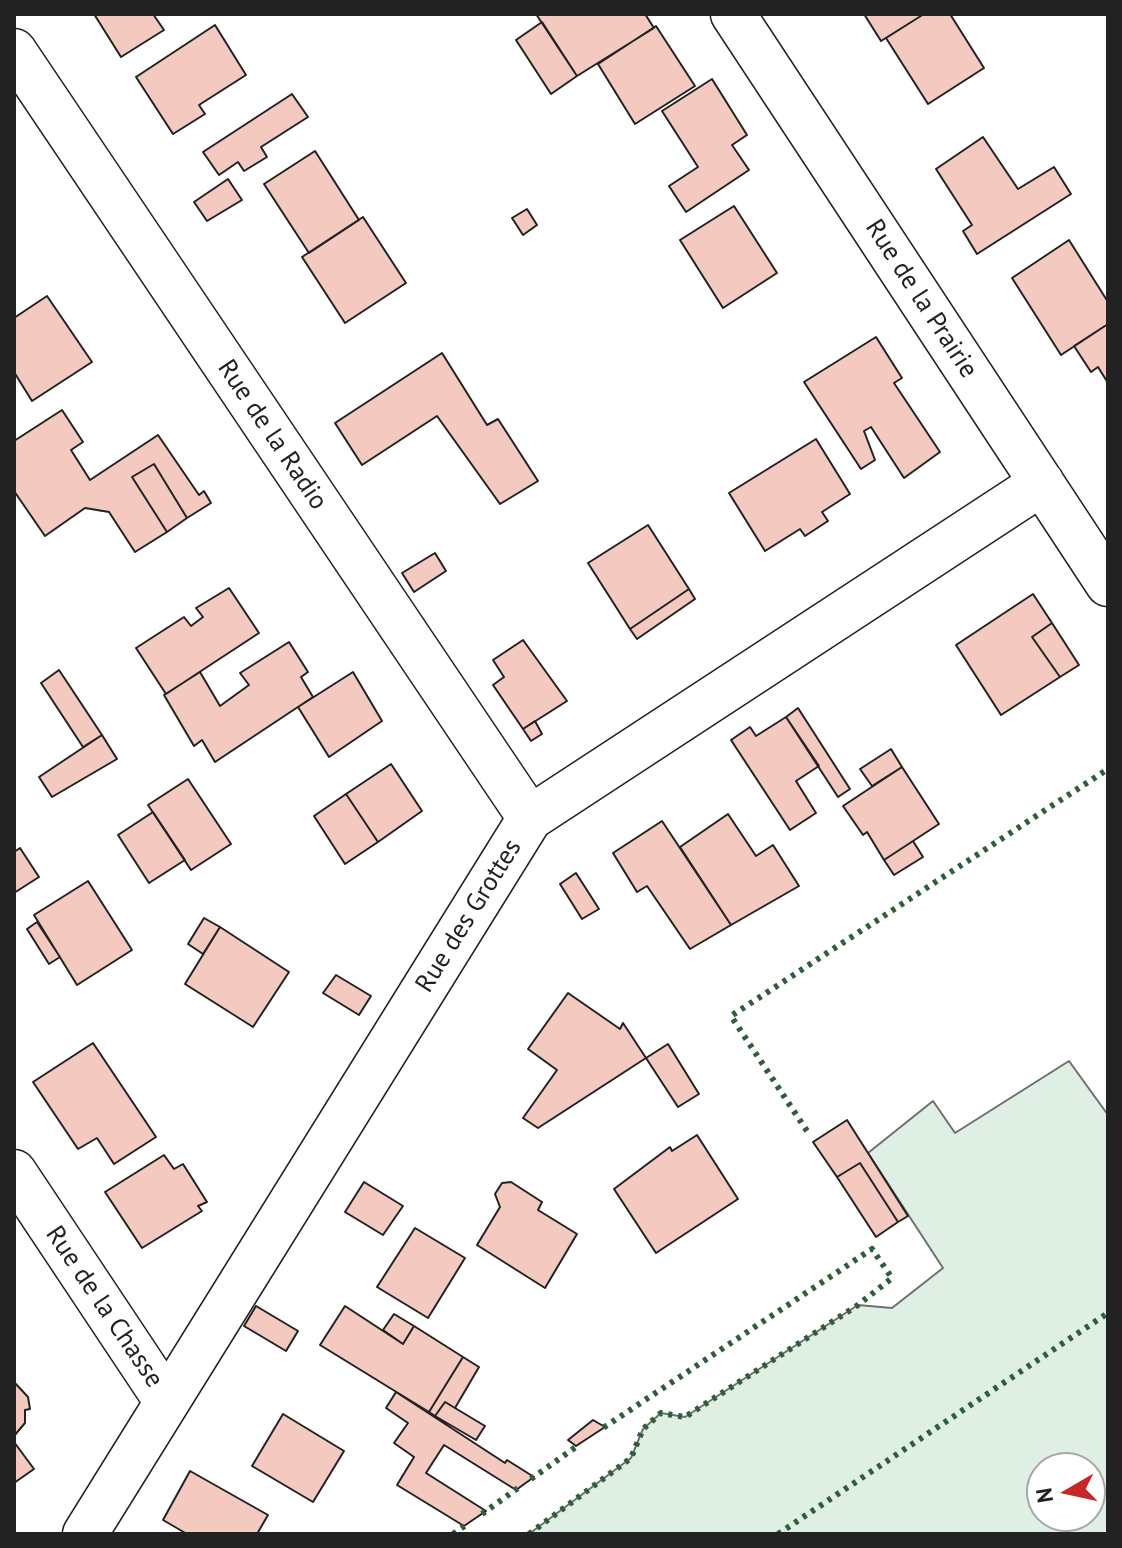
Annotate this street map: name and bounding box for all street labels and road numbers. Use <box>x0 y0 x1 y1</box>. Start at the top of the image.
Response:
street label: Rue de la Prairie <box>858 214 984 384</box>
street label: Rue de la Radio <box>210 354 334 516</box>
street label: Rue des Grottes <box>409 834 529 998</box>
street label: Rue de la Chasse <box>39 1220 169 1394</box>

